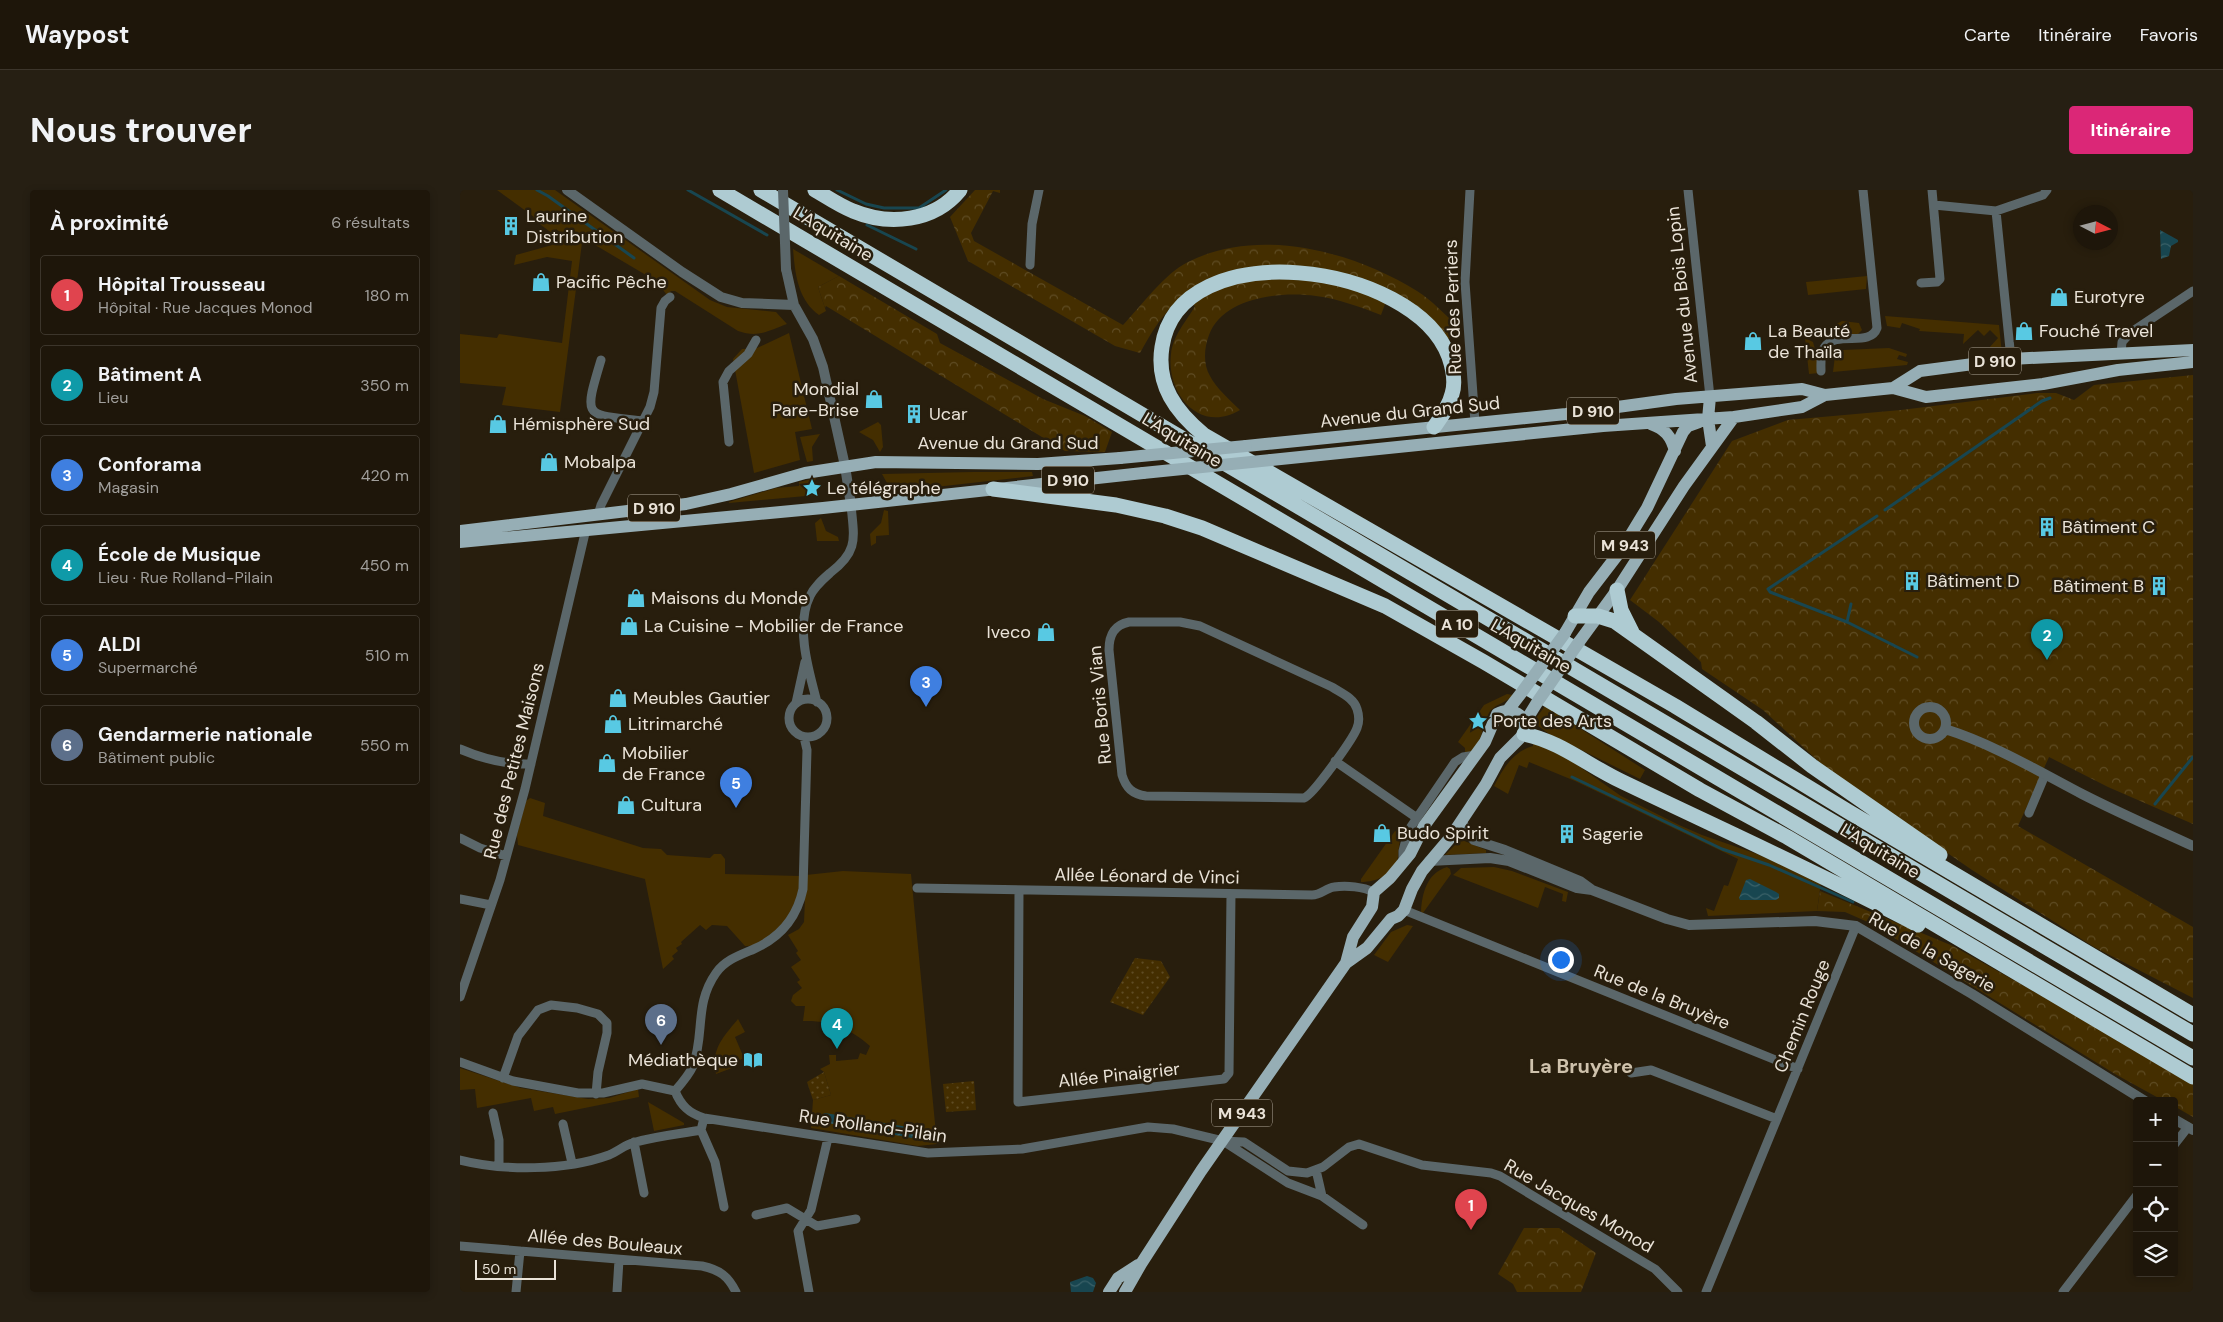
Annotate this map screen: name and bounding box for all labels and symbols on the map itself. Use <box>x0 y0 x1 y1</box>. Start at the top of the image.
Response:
street label: L'Aquitaine <box>789 201 877 267</box>
place label: Laurine Distribution <box>526 204 623 249</box>
street label: Avenue du Bois Lopin <box>1661 205 1703 385</box>
north arrow <box>2073 205 2118 250</box>
building icon: Laurine Distribution <box>500 215 522 237</box>
street label: Rue des Perriers <box>1439 239 1467 375</box>
place label: Pacific Pêche <box>556 270 667 294</box>
shop icon: Pacific Pêche <box>530 271 552 293</box>
place label: Eurotyre <box>2074 285 2145 309</box>
shop icon: Eurotyre <box>2048 286 2070 308</box>
place label: La Beauté de Thaïla <box>1768 319 1850 364</box>
place label: Fouché Travel <box>2039 319 2153 343</box>
shop icon: Fouché Travel <box>2013 320 2035 342</box>
shop icon: La Beauté de Thaïla <box>1742 330 1764 352</box>
road number: D 910 <box>1969 348 2021 375</box>
place label: Mondial Pare-Brise <box>772 377 859 422</box>
shop icon: Mondial Pare-Brise <box>863 388 885 410</box>
street label: Avenue du Grand Sud <box>1319 391 1501 433</box>
road number: D 910 <box>1567 398 1619 425</box>
place label: Ucar <box>929 402 968 426</box>
building icon: Ucar <box>903 403 925 425</box>
street label: L'Aquitaine <box>1138 407 1226 473</box>
place label: Hémisphère Sud <box>513 412 650 436</box>
shop icon: Hémisphère Sud <box>487 413 509 435</box>
street label: Avenue du Grand Sud <box>918 431 1098 455</box>
place label: Mobalpa <box>564 450 636 474</box>
shop icon: Mobalpa <box>538 451 560 473</box>
road number: D 910 <box>1042 466 1094 494</box>
place label: Le télégraphe <box>827 476 941 500</box>
place icon: Le télégraphe <box>801 477 823 499</box>
road number: D 910 <box>628 494 680 522</box>
place label: Bâtiment C <box>2062 515 2155 539</box>
building icon: Bâtiment C <box>2036 516 2058 538</box>
road number: M 943 <box>1595 532 1655 558</box>
place label: Bâtiment D <box>1927 569 2020 593</box>
building icon: Bâtiment D <box>1901 570 1923 592</box>
place label: Bâtiment B <box>2053 574 2144 598</box>
building icon: Bâtiment B <box>2148 575 2170 597</box>
place label: Maisons du Monde <box>651 586 808 610</box>
shop icon: Maisons du Monde <box>625 587 647 609</box>
road number: A 10 <box>1436 610 1478 638</box>
street label: L'Aquitaine <box>1486 613 1576 679</box>
place label: La Cuisine - Mobilier de France <box>644 614 903 638</box>
shop icon: La Cuisine - Mobilier de France <box>618 615 640 637</box>
pin: 2 <box>2031 619 2063 660</box>
place label: Iveco <box>987 620 1031 644</box>
shop icon: Iveco <box>1035 621 1057 643</box>
street label: Rue Boris Vian <box>1083 645 1117 765</box>
street label: Rue des Petites Maisons <box>478 660 550 862</box>
pin: 3 <box>910 666 942 707</box>
place label: Meubles Gautier <box>633 686 770 710</box>
shop icon: Meubles Gautier <box>607 687 629 709</box>
place label: Porte des Arts <box>1493 709 1612 733</box>
place icon: Porte des Arts <box>1467 710 1489 732</box>
place label: Litrimarché <box>628 712 723 736</box>
shop icon: Litrimarché <box>602 713 624 735</box>
place label: Mobilier de France <box>622 741 705 786</box>
shop icon: Mobilier de France <box>596 752 618 774</box>
pin: 5 <box>720 767 752 808</box>
place label: Cultura <box>641 793 702 817</box>
shop icon: Cultura <box>615 794 637 816</box>
street label: L'Aquitaine <box>1836 818 1924 884</box>
place label: Budo Spirit <box>1397 821 1489 845</box>
shop icon: Budo Spirit <box>1371 822 1393 844</box>
place label: Sagerie <box>1582 822 1643 846</box>
building icon: Sagerie <box>1556 823 1578 845</box>
street label: Allée Léonard de Vinci <box>1054 862 1240 890</box>
street label: Rue de la Sagerie <box>1864 906 2000 998</box>
your location <box>1548 947 1574 973</box>
street label: Chemin Rouge <box>1768 956 1836 1076</box>
street label: Rue de la Bruyère <box>1590 959 1734 1035</box>
pin: 6 <box>645 1004 677 1045</box>
pin: 4 <box>821 1008 853 1049</box>
place label: Médiathèque <box>628 1048 738 1072</box>
library icon: Médiathèque <box>742 1049 764 1071</box>
district label: La Bruyère <box>1529 1053 1633 1079</box>
street label: Allée Pinaigrier <box>1057 1057 1181 1093</box>
road number: M 943 <box>1212 1100 1272 1126</box>
street label: Rue Rolland-Pilain <box>797 1104 949 1148</box>
street label: Rue Jacques Monod <box>1500 1153 1658 1259</box>
pin: 1 <box>1455 1189 1487 1230</box>
street label: Allée des Bouleaux <box>526 1223 684 1261</box>
scale bar <box>475 1257 556 1280</box>

